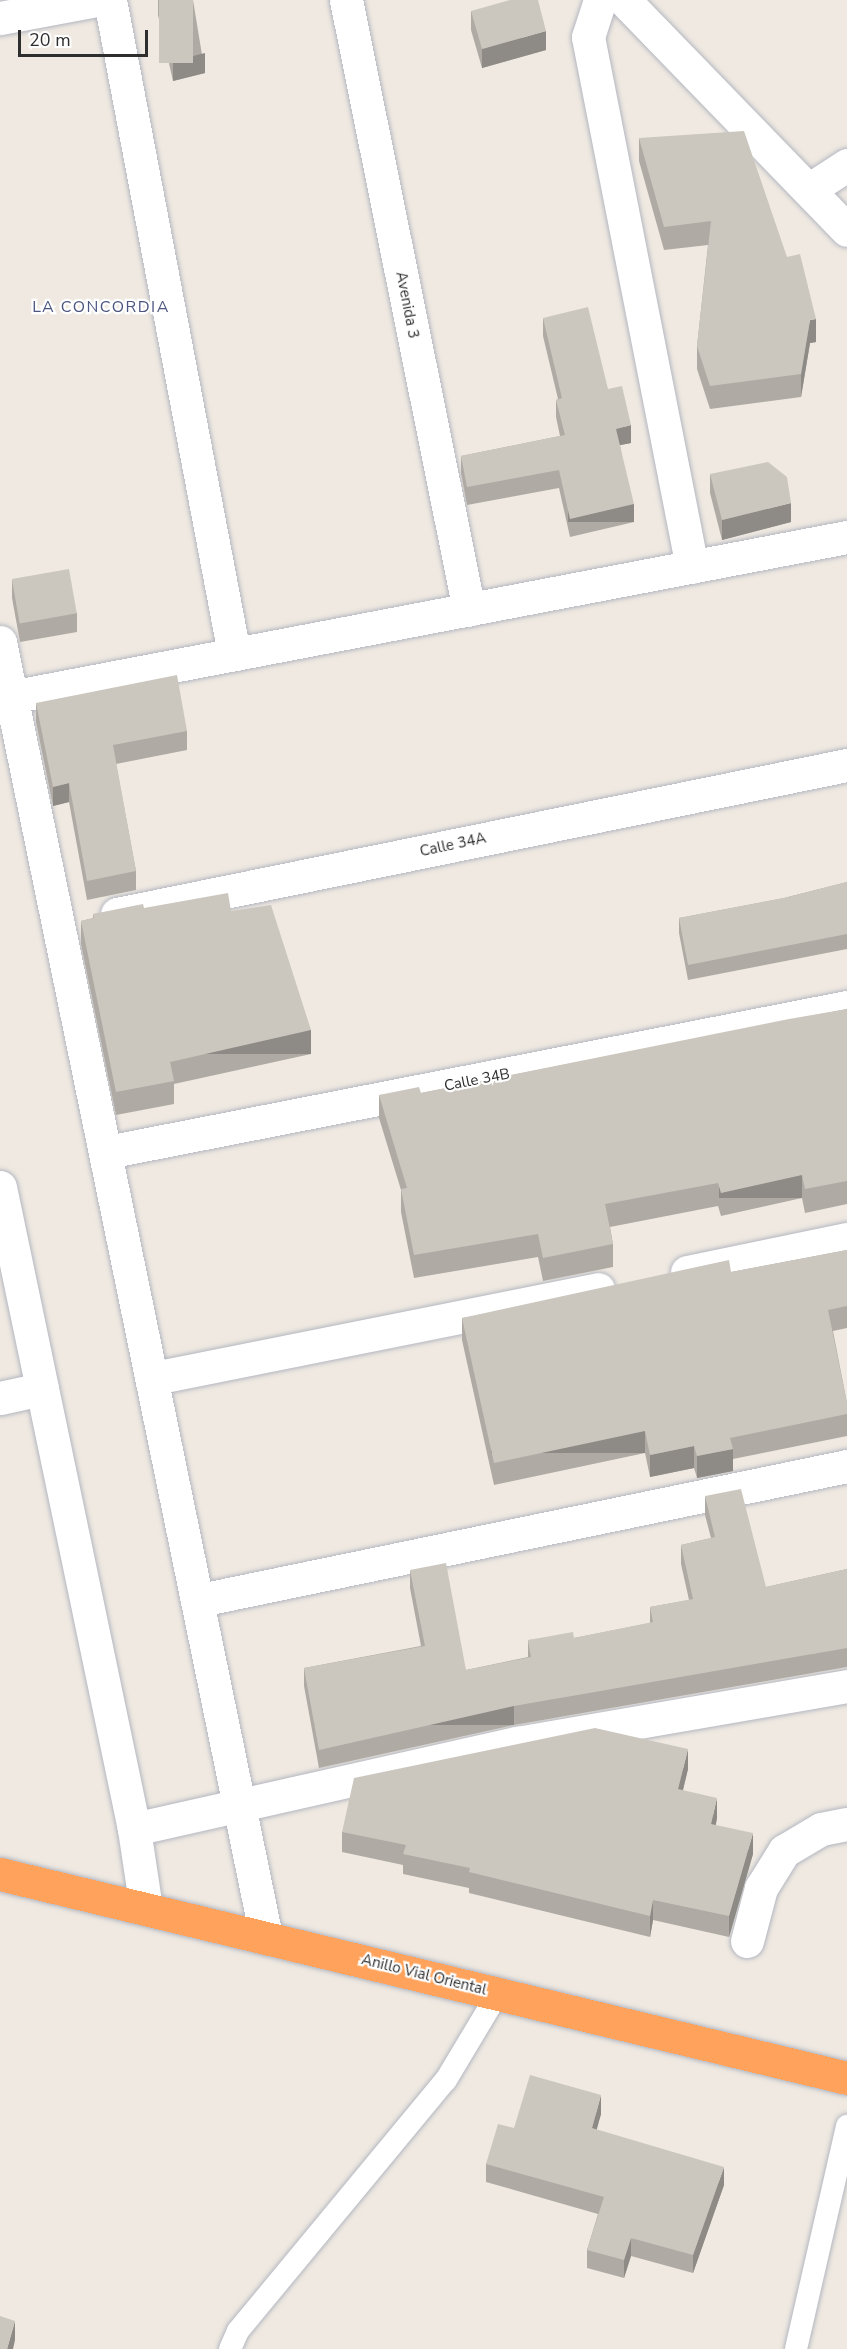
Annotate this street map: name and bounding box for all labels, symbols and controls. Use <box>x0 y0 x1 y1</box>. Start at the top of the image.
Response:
scale bar <box>21 18 152 56</box>
text: 20 m <box>29 28 71 52</box>
street label: Avenida 3 <box>392 270 422 340</box>
district label: LA CONCORDIA <box>32 297 170 317</box>
street label: Calle 34A <box>418 829 488 861</box>
street label: Calle 34B <box>443 1065 511 1095</box>
street label: Anillo Vial Oriental <box>359 1951 489 1999</box>

